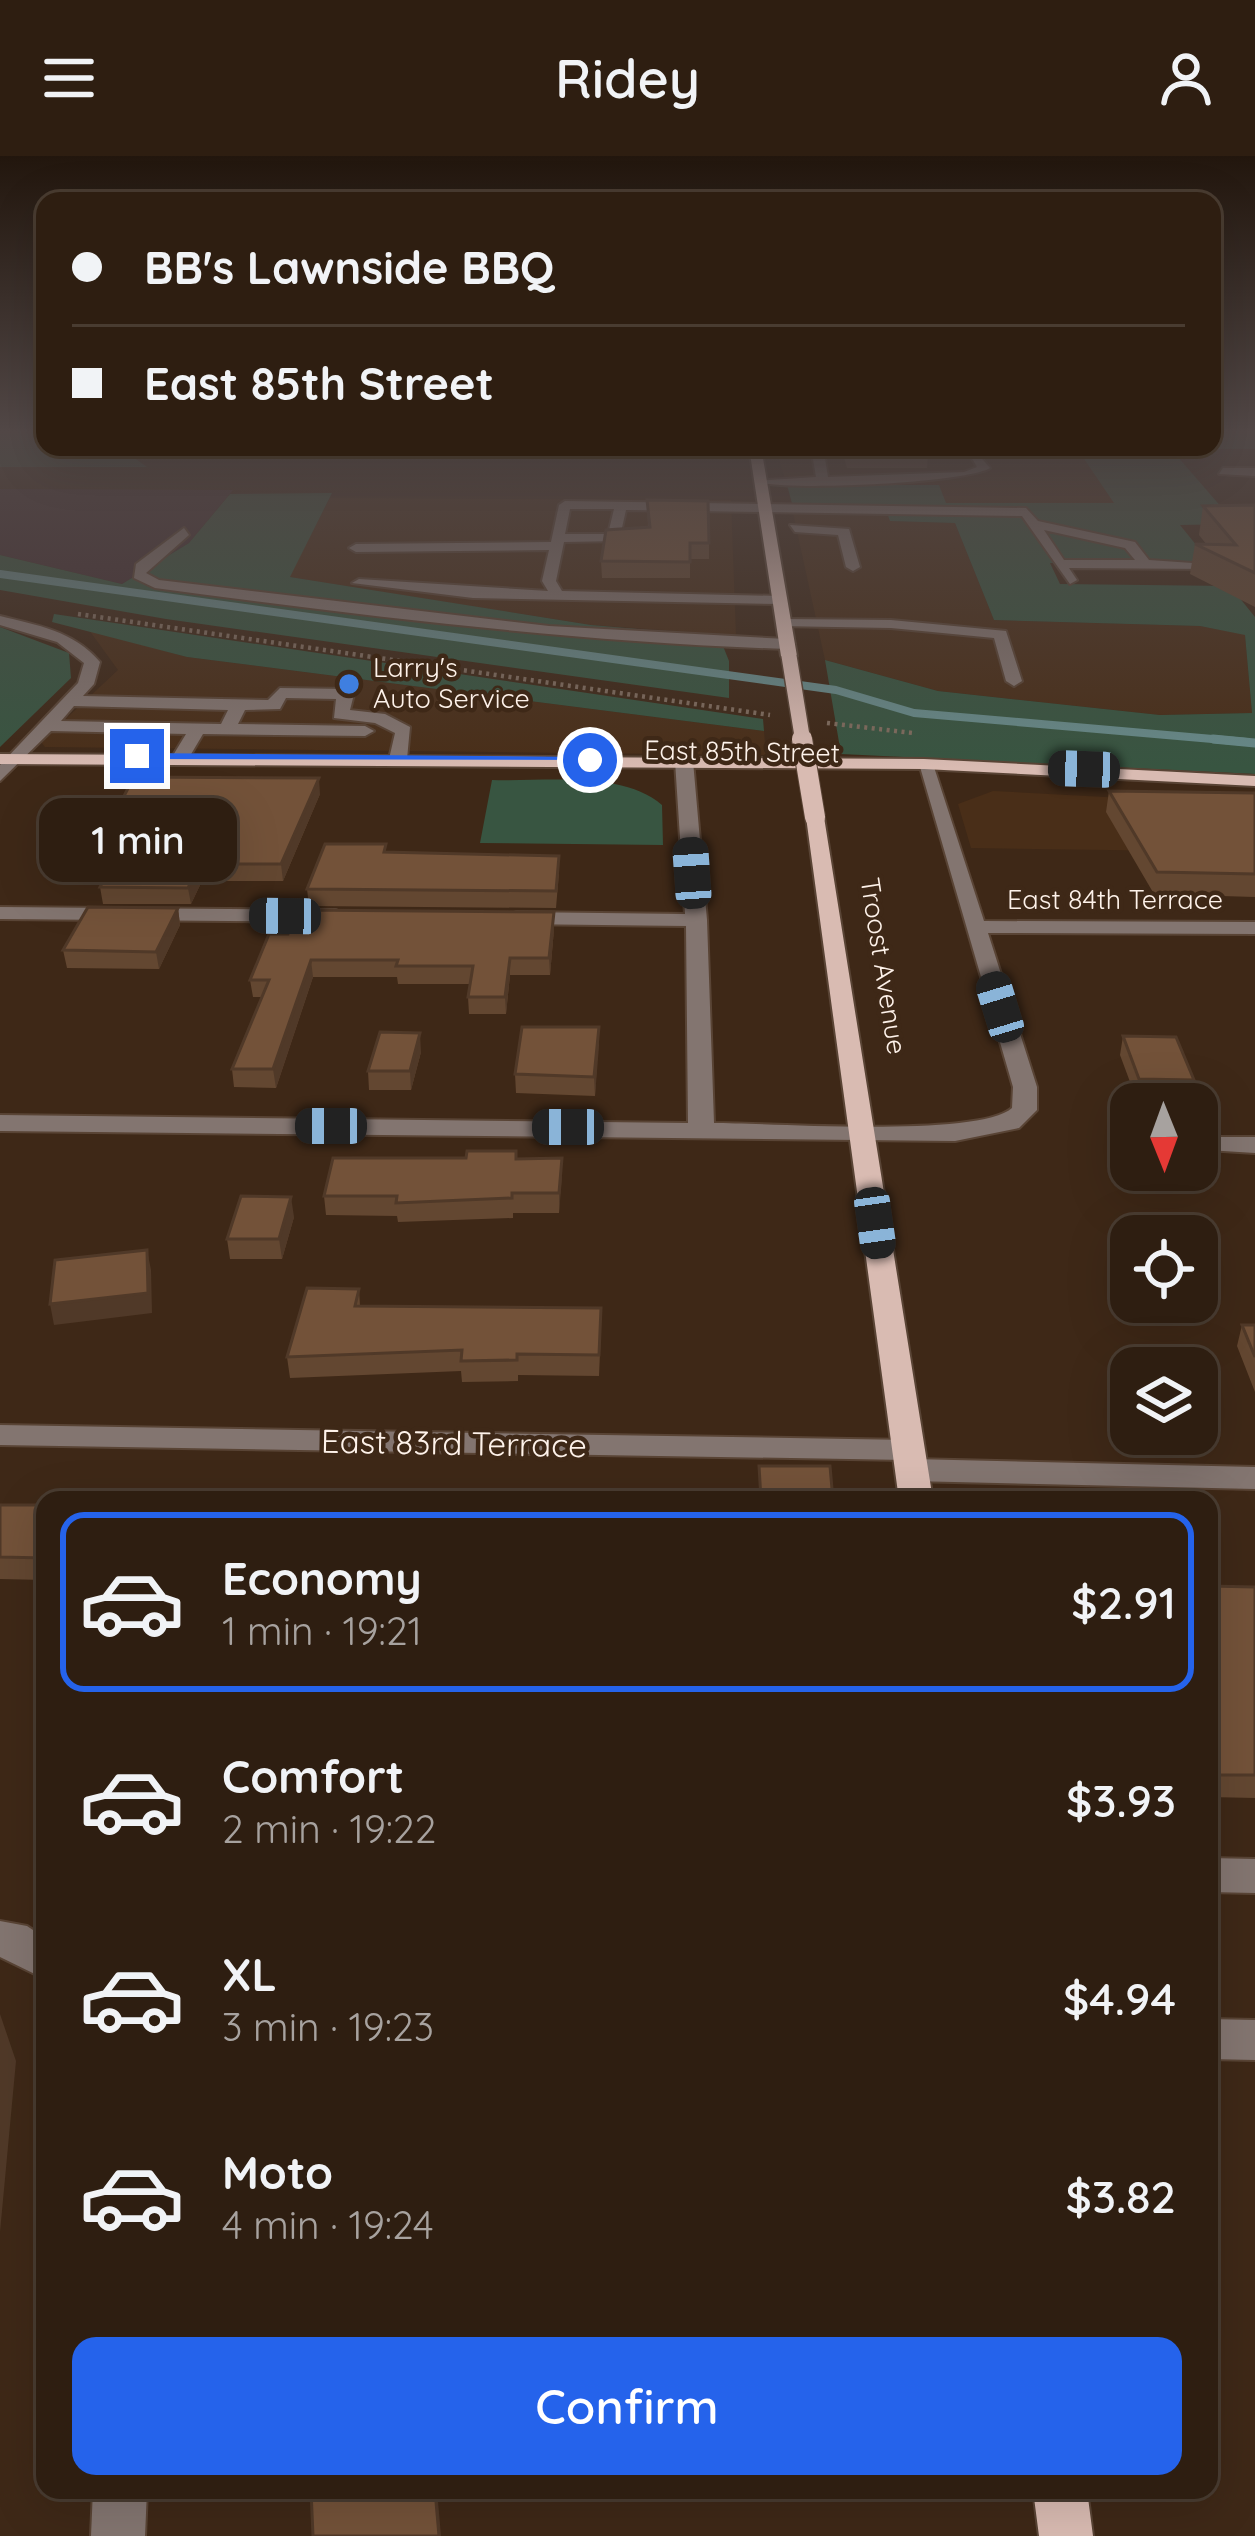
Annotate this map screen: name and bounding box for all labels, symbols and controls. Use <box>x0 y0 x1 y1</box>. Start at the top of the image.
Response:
text: Ridey <box>555 44 700 112</box>
icon: menu <box>36 45 102 111</box>
icon: person <box>1153 45 1219 111</box>
text: BB's Lawnside BBQ <box>144 239 554 295</box>
text: East 85th Street <box>144 355 494 411</box>
place label: Larry's Auto Service <box>373 650 530 715</box>
marker: Larry's Auto Service <box>336 671 362 697</box>
route end <box>110 729 164 783</box>
street label: East 85th Street <box>644 732 840 770</box>
route start <box>563 733 617 787</box>
car <box>1047 750 1121 788</box>
callout: 1 min <box>38 798 236 882</box>
text: 1 min <box>91 815 185 864</box>
car <box>672 836 712 910</box>
street label: Troost Avenue <box>853 875 915 1057</box>
street label: East 84th Terrace <box>1007 882 1223 916</box>
car <box>249 897 321 935</box>
car <box>972 967 1028 1047</box>
north arrow <box>1110 1083 1218 1191</box>
map controls <box>1110 1083 1218 1455</box>
car <box>295 1108 367 1144</box>
car <box>532 1109 604 1145</box>
car <box>852 1185 898 1261</box>
button: locate <box>1110 1215 1218 1323</box>
button: layers <box>1110 1347 1218 1455</box>
street label: East 83rd Terrace <box>321 1420 587 1465</box>
icon: car <box>78 1548 186 1656</box>
text: Economy <box>222 1550 422 1606</box>
text: $2.91 <box>1071 1574 1176 1630</box>
text: 1 min · 19:21 <box>222 1606 422 1655</box>
icon: car <box>78 1746 186 1854</box>
text: Comfort <box>222 1748 404 1804</box>
text: $3.93 <box>1066 1772 1176 1828</box>
text: 2 min · 19:22 <box>222 1804 436 1853</box>
icon: car <box>78 1944 186 2052</box>
text: XL <box>222 1946 277 2002</box>
text: $4.94 <box>1063 1970 1176 2026</box>
text: 3 min · 19:23 <box>222 2002 434 2051</box>
icon: car <box>78 2142 186 2250</box>
text: Moto <box>222 2144 333 2200</box>
text: $3.82 <box>1066 2168 1176 2224</box>
text: 4 min · 19:24 <box>222 2200 434 2249</box>
button: Confirm <box>72 2337 1182 2475</box>

